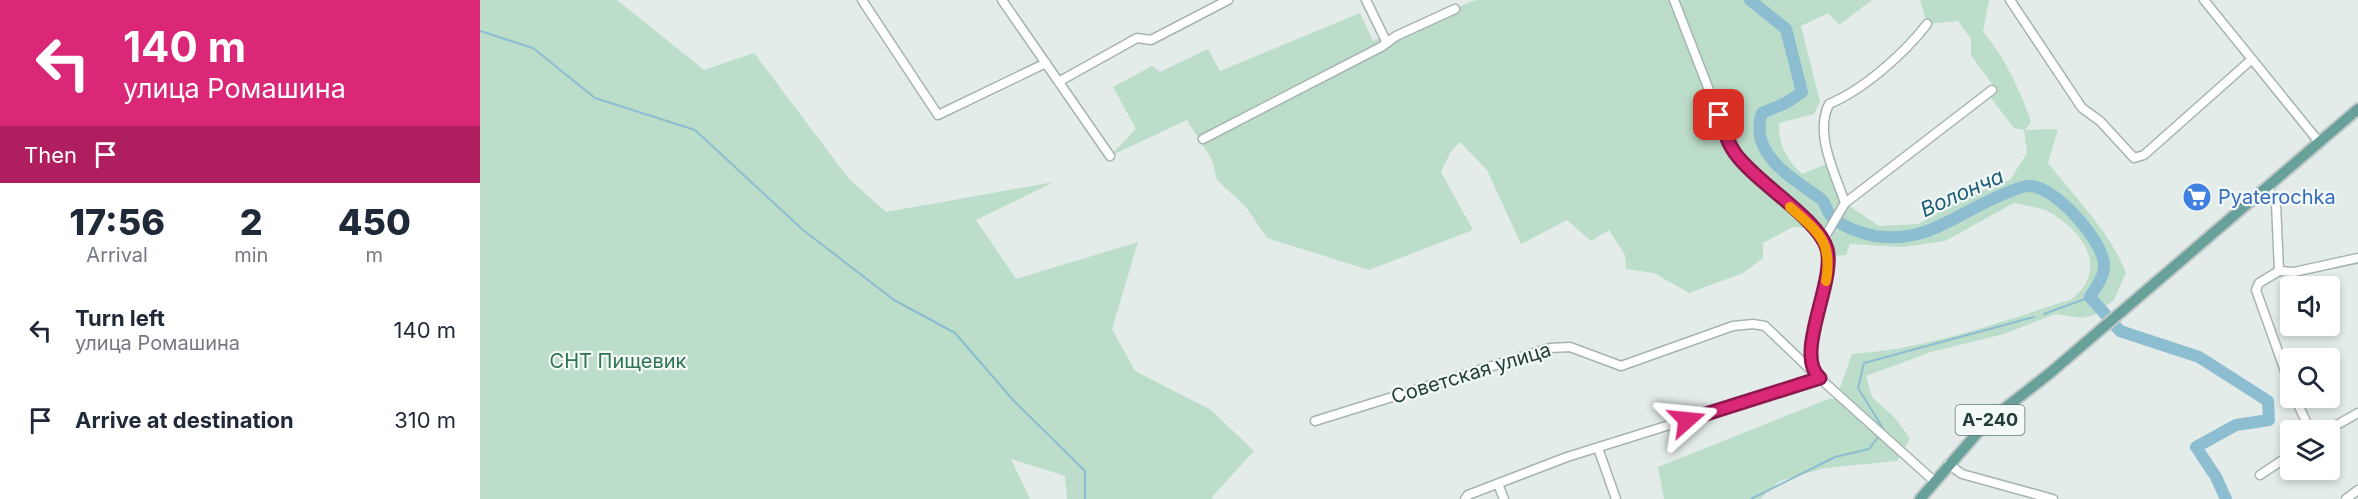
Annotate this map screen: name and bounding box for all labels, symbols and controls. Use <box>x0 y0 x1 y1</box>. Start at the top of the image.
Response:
text: 140 m <box>123 21 246 72</box>
icon: left <box>24 24 102 102</box>
text: улица Ромашина <box>123 72 346 105</box>
pin <box>1693 89 1744 140</box>
icon: arrive <box>1702 98 1735 131</box>
icon: arrive <box>89 138 122 171</box>
text: Then <box>24 142 77 168</box>
water label: Волонча <box>1916 163 2007 222</box>
supermarket icon: Pyaterochka <box>2181 181 2213 213</box>
place label: Pyaterochka <box>2218 185 2336 209</box>
text: 17:56 <box>69 200 165 244</box>
text: 2 <box>240 200 263 244</box>
text: 450 <box>338 200 411 244</box>
text: Arrival <box>86 243 148 267</box>
text: min <box>234 243 268 267</box>
text: m <box>365 243 383 267</box>
map controls <box>2280 276 2340 480</box>
button: sound <box>2280 276 2340 336</box>
text: Turn left <box>75 305 165 331</box>
icon: left <box>24 314 57 347</box>
text: 140 m <box>394 317 456 343</box>
text: улица Ромашина <box>75 331 240 355</box>
street label: Советская улица <box>1388 337 1554 409</box>
button: search <box>2280 348 2340 408</box>
park label: СНТ Пищевик <box>550 349 687 373</box>
position arrow <box>1655 388 1719 452</box>
icon: arrive <box>24 404 57 437</box>
road number: А-240 <box>1956 405 2024 435</box>
text: Arrive at destination <box>75 407 294 433</box>
text: 310 m <box>394 407 456 433</box>
button: layers <box>2280 420 2340 480</box>

